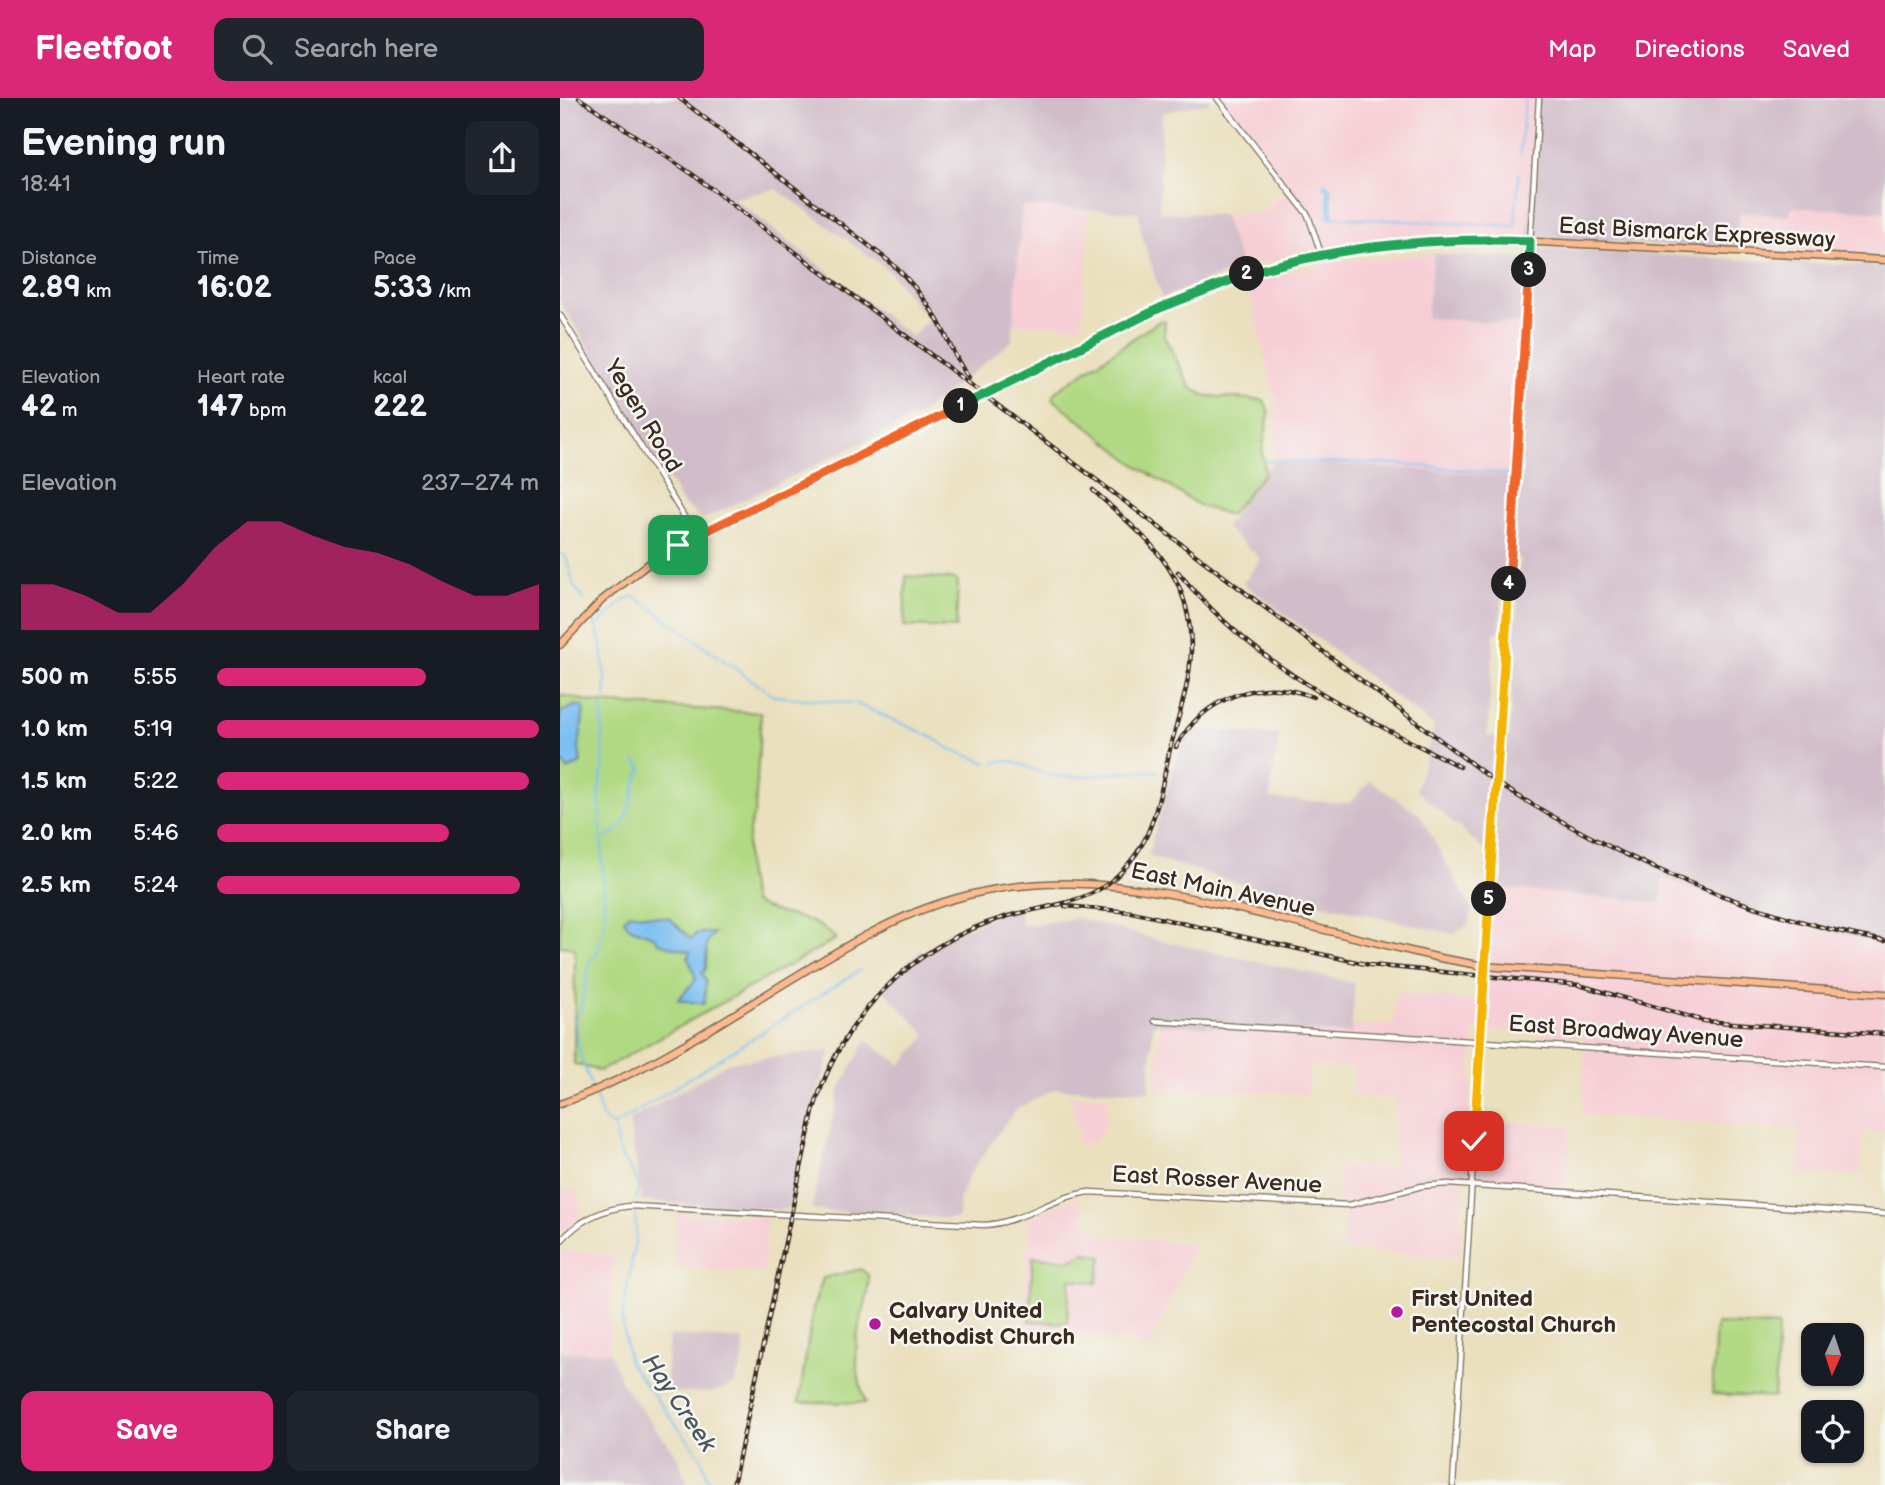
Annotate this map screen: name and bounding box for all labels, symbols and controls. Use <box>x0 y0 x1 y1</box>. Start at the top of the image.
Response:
search box <box>214 18 704 81</box>
text: Fleetfoot <box>35 29 172 69</box>
icon: search <box>238 30 276 68</box>
text: Search here <box>294 34 438 65</box>
text: Map <box>1548 35 1596 64</box>
text: Directions <box>1634 35 1745 64</box>
text: Saved <box>1783 35 1850 64</box>
text: Evening run <box>21 121 226 166</box>
button: share <box>465 121 539 195</box>
text: 18:41 <box>21 170 71 198</box>
street label: East Bismarck Expressway <box>1558 212 1837 254</box>
text: Distance <box>21 247 97 270</box>
text: Time <box>197 247 239 270</box>
text: Pace <box>373 247 416 270</box>
pin: 3 <box>1511 252 1546 288</box>
pin: 2 <box>1230 256 1264 292</box>
text: 3 <box>1523 258 1534 281</box>
text: 2 <box>1241 262 1252 285</box>
text: 2.89 <box>21 270 81 306</box>
text: 16:02 <box>197 270 272 306</box>
text: 5:33 <box>373 270 433 306</box>
text: km <box>81 280 111 303</box>
text: /km <box>433 280 471 303</box>
street label: Yegen Road <box>598 354 688 478</box>
text: Elevation <box>21 366 100 389</box>
text: Heart rate <box>197 366 285 389</box>
text: kcal <box>373 366 407 389</box>
pin: 1 <box>944 388 978 424</box>
text: 42 <box>21 389 57 425</box>
text: 147 <box>197 389 244 425</box>
text: 222 <box>373 389 427 425</box>
text: 1 <box>957 394 965 417</box>
text: m <box>57 399 77 422</box>
text: bpm <box>244 399 286 422</box>
text: Elevation <box>21 469 117 497</box>
text: 237–274 m <box>421 469 539 497</box>
pin <box>648 515 708 575</box>
icon: arrive <box>659 526 697 564</box>
pin: 4 <box>1492 566 1527 602</box>
text: 4 <box>1503 572 1514 595</box>
text: 500 m <box>21 663 89 691</box>
text: 5:55 <box>133 663 177 691</box>
text: 1.0 km <box>21 715 88 743</box>
text: 5:19 <box>133 715 173 743</box>
text: 1.5 km <box>21 767 87 795</box>
text: 5:22 <box>133 767 178 795</box>
text: 2.0 km <box>21 819 92 847</box>
text: 5:46 <box>133 819 179 847</box>
street label: East Main Avenue <box>1128 857 1318 923</box>
text: 2.5 km <box>21 871 91 899</box>
text: 5:24 <box>133 871 178 899</box>
pin: 5 <box>1472 882 1506 916</box>
text: 5 <box>1483 887 1494 910</box>
street label: East Broadway Avenue <box>1508 1010 1744 1054</box>
pin <box>1444 1111 1504 1171</box>
icon: check <box>1455 1122 1493 1160</box>
street label: East Rosser Avenue <box>1111 1161 1323 1199</box>
place label: First United Pentecostal Church <box>1411 1285 1616 1339</box>
place label: Calvary United Methodist Church <box>889 1297 1075 1351</box>
marker: First United Pentecostal Church <box>1389 1304 1405 1320</box>
marker: Calvary United Methodist Church <box>867 1316 883 1332</box>
north arrow <box>1801 1323 1864 1386</box>
map controls <box>1801 1323 1864 1463</box>
water label: Hay Creek <box>636 1348 723 1459</box>
button: Save <box>21 1391 273 1471</box>
button: Share <box>287 1391 539 1471</box>
button: locate <box>1801 1400 1864 1463</box>

